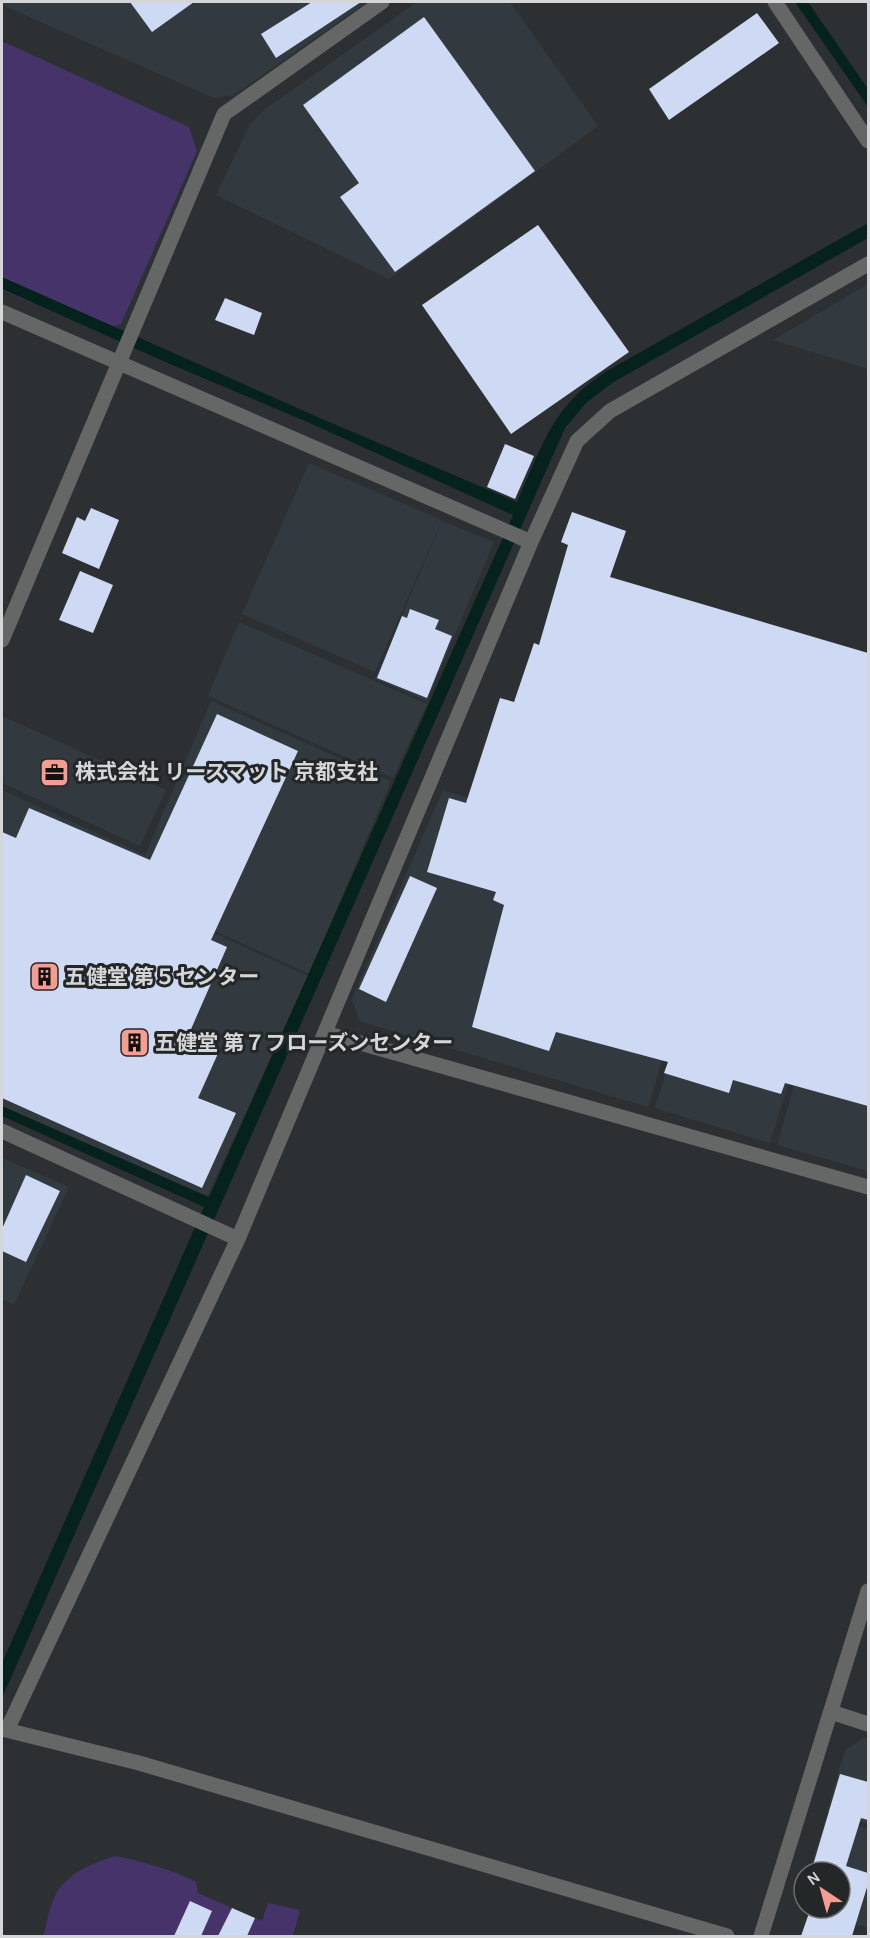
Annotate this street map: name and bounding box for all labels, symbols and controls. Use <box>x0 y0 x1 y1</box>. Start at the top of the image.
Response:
office icon: 株式会社 リースマット 京都支社 <box>38 756 70 788</box>
place label: 株式会社 リースマット 京都支社 <box>75 760 378 784</box>
building icon: 五健堂 第５センター <box>28 961 60 993</box>
place label: 五健堂 第５センター <box>65 965 259 989</box>
building icon: 五健堂 第７フローズンセンター <box>118 1027 150 1059</box>
place label: 五健堂 第７フローズンセンター <box>155 1031 453 1055</box>
north arrow <box>792 1860 852 1920</box>
text: N <box>803 1867 824 1889</box>

